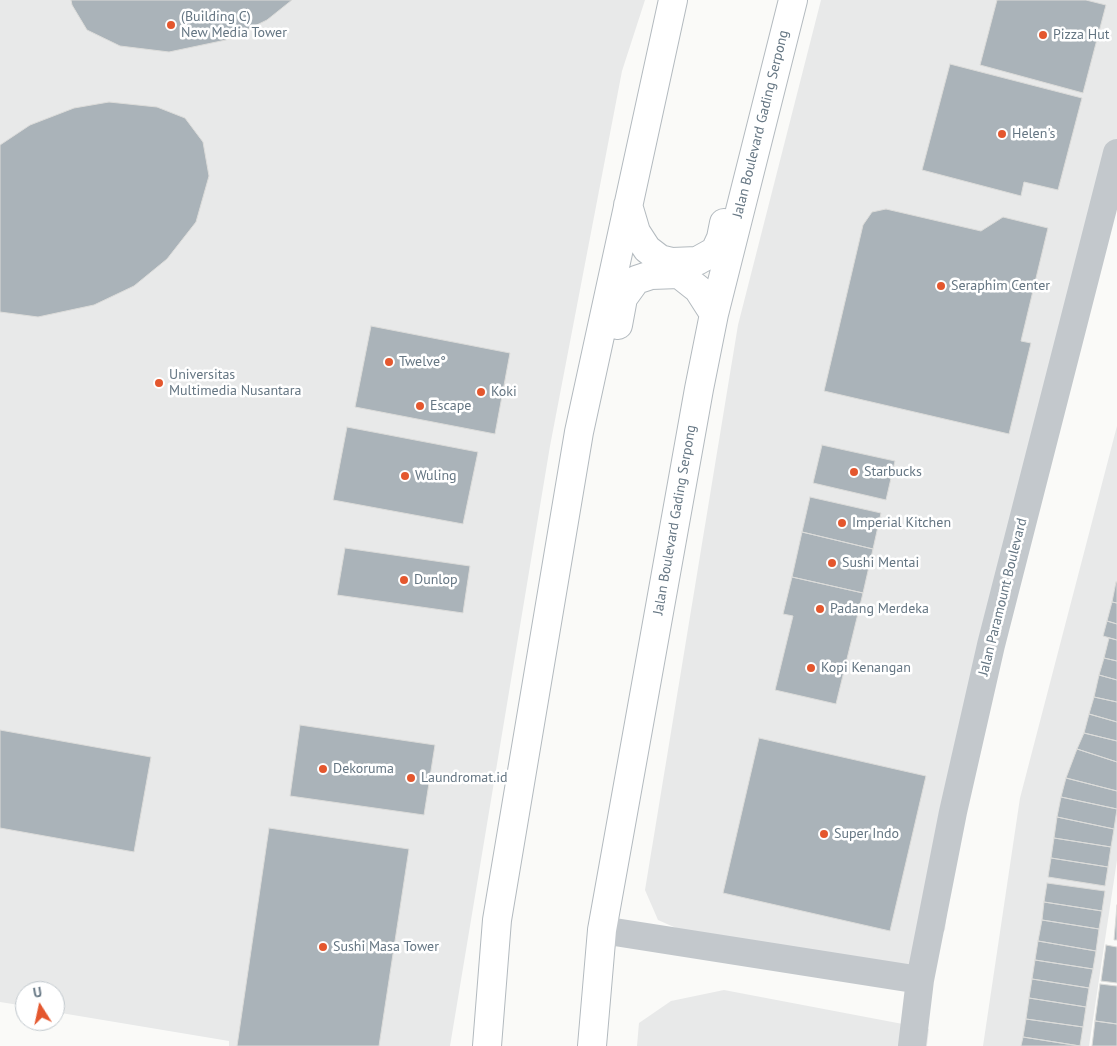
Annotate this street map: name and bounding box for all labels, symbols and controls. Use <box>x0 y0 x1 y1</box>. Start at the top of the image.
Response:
place label: (Building C) New Media Tower <box>181 9 287 41</box>
marker: (Building C) New Media Tower <box>165 19 177 31</box>
place label: Pizza Hut <box>1053 27 1109 43</box>
street label: Jalan Boulevard Gading Serpong <box>730 29 792 219</box>
marker: Pizza Hut <box>1037 29 1049 41</box>
place label: Helen's <box>1012 126 1055 142</box>
marker: Helen's <box>996 128 1008 140</box>
place label: Seraphim Center <box>951 278 1050 294</box>
marker: Seraphim Center <box>935 280 947 292</box>
place label: Twelve° <box>399 354 446 370</box>
marker: Twelve° <box>383 356 395 368</box>
place label: Universitas Multimedia Nusantara <box>169 367 302 400</box>
marker: Universitas Multimedia Nusantara <box>153 377 165 389</box>
place label: Koki <box>491 384 517 400</box>
marker: Koki <box>475 386 487 398</box>
place label: Escape <box>430 398 471 414</box>
marker: Escape <box>414 400 426 412</box>
street label: Jalan Boulevard Gading Serpong <box>650 424 700 616</box>
place label: Starbucks <box>864 464 922 480</box>
marker: Starbucks <box>848 466 860 478</box>
place label: Wuling <box>415 468 457 484</box>
marker: Wuling <box>399 470 411 482</box>
place label: Imperial Kitchen <box>852 515 951 531</box>
street label: Jalan Paramount Boulevard <box>975 516 1031 678</box>
marker: Imperial Kitchen <box>836 517 848 529</box>
place label: Sushi Mentai <box>842 555 919 571</box>
marker: Sushi Mentai <box>826 557 838 569</box>
place label: Dunlop <box>414 572 458 588</box>
marker: Dunlop <box>398 574 410 586</box>
place label: Padang Merdeka <box>830 601 929 617</box>
marker: Padang Merdeka <box>814 603 826 615</box>
place label: Kopi Kenangan <box>821 660 911 676</box>
marker: Kopi Kenangan <box>805 662 817 674</box>
place label: Dekoruma <box>333 761 394 777</box>
marker: Dekoruma <box>317 763 329 775</box>
place label: Laundromat.id <box>421 770 507 786</box>
marker: Laundromat.id <box>405 772 417 784</box>
place label: Super Indo <box>834 826 899 842</box>
marker: Super Indo <box>818 828 830 840</box>
place label: Sushi Masa Tower <box>333 939 439 955</box>
marker: Sushi Masa Tower <box>317 941 329 953</box>
north arrow <box>15 981 65 1031</box>
text: U <box>32 983 43 1002</box>

